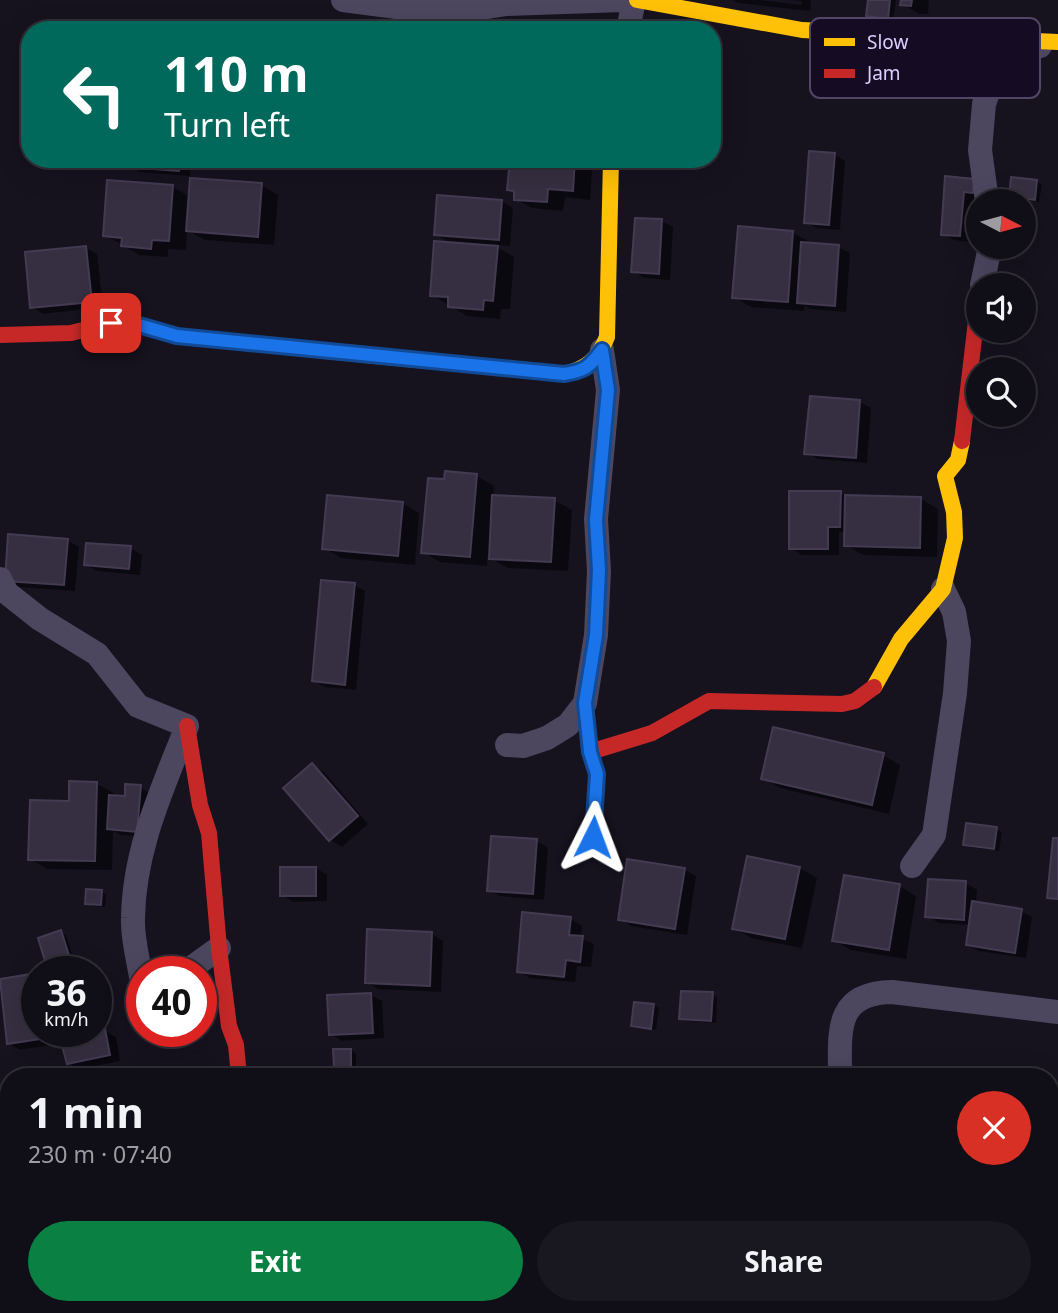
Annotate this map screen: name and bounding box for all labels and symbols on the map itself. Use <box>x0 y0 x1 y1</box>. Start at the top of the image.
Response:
legend <box>810 18 1040 98</box>
text: Slow <box>867 29 908 55</box>
text: Jam <box>865 60 901 86</box>
north arrow <box>966 189 1036 259</box>
pin <box>81 293 141 353</box>
position arrow <box>556 800 630 874</box>
speed limit sign: 40 <box>126 956 217 1047</box>

